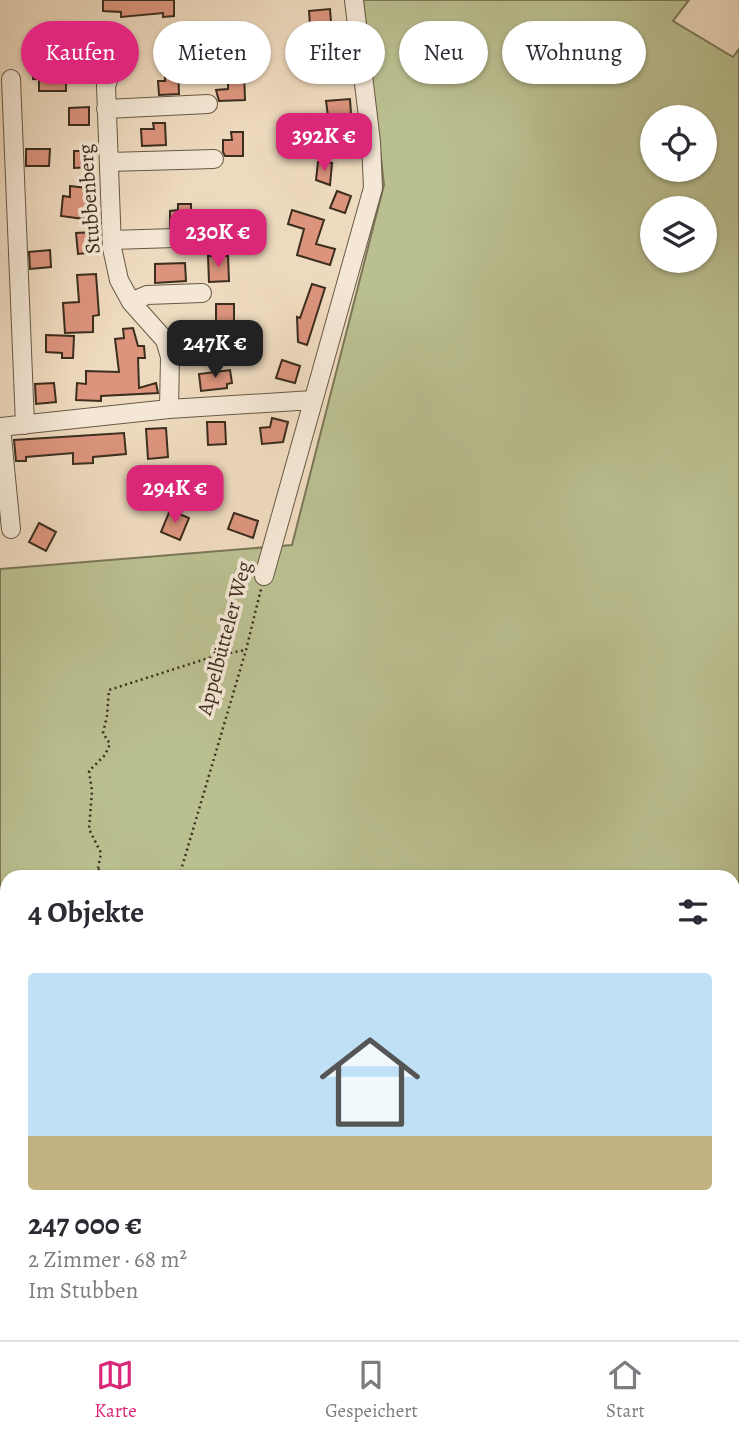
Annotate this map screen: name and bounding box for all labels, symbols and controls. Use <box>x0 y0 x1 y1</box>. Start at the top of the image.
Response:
chip: Kaufen <box>21 21 139 84</box>
chip: Mieten <box>153 21 271 84</box>
chip: Filter <box>285 21 385 84</box>
chip: Neu <box>399 21 488 84</box>
chip: Wohnung <box>502 21 646 84</box>
map controls <box>640 105 717 273</box>
button: locate <box>640 105 717 182</box>
pin: 392K € <box>267 114 381 173</box>
text: 392K € <box>292 120 356 151</box>
street label: Stubbenberg <box>71 143 107 255</box>
button: layers <box>640 196 717 273</box>
pin: 230K € <box>161 210 275 269</box>
text: 230K € <box>186 216 250 247</box>
pin: 247K € <box>158 320 272 380</box>
text: 247K € <box>183 327 247 358</box>
pin: 294K € <box>118 466 232 525</box>
text: 294K € <box>143 472 207 503</box>
street label: Appelbütteler Weg <box>190 557 258 719</box>
text: 4 Objekte <box>28 892 144 932</box>
icon: filters <box>674 893 712 931</box>
icon: home <box>307 1019 433 1145</box>
text: 247 000 € <box>28 1204 142 1244</box>
text: 2 Zimmer · 68 m² <box>28 1244 187 1275</box>
text: Im Stubben <box>28 1275 138 1306</box>
tab: Karte <box>94 1356 137 1424</box>
tab: Gespeichert <box>325 1356 418 1424</box>
tab: Start <box>606 1356 645 1424</box>

